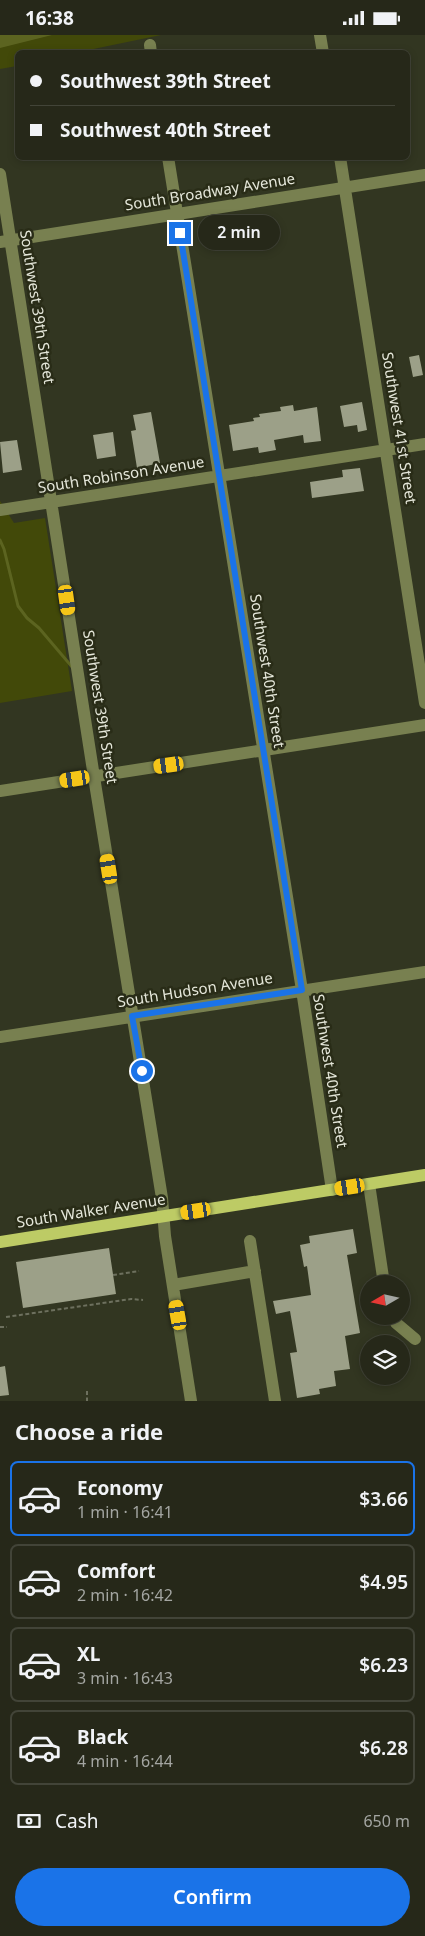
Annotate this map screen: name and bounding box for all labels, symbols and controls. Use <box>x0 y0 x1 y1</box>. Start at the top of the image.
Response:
text: 16:38 <box>25 5 74 31</box>
text: Southwest 39th Street <box>60 68 271 94</box>
text: Southwest 40th Street <box>60 117 271 143</box>
street label: South Broadway Avenue <box>123 168 296 214</box>
callout: 2 min <box>198 215 280 251</box>
text: 2 min <box>217 221 261 243</box>
route end <box>169 222 191 244</box>
street label: Southwest 39th Street <box>16 228 60 386</box>
street label: Southwest 41st Street <box>378 350 422 506</box>
street label: South Robinson Avenue <box>36 451 205 497</box>
car <box>57 584 76 616</box>
street label: Southwest 40th Street <box>246 592 290 750</box>
street label: Southwest 39th Street <box>79 628 123 786</box>
car <box>153 755 184 775</box>
car <box>59 769 90 789</box>
car <box>99 853 118 885</box>
street label: South Hudson Avenue <box>116 967 274 1011</box>
street label: Southwest 40th Street <box>309 992 353 1150</box>
route start <box>131 1060 153 1082</box>
car <box>334 1177 365 1197</box>
street label: South Walker Avenue <box>15 1188 167 1232</box>
car <box>180 1201 211 1221</box>
north arrow <box>360 1275 410 1325</box>
map controls <box>360 1275 410 1385</box>
car <box>168 1299 187 1331</box>
button: layers <box>360 1335 410 1385</box>
text: Choose a ride <box>15 1416 163 1446</box>
text: Economy <box>77 1475 163 1501</box>
icon: car <box>17 1476 62 1521</box>
text: $3.66 <box>359 1486 408 1512</box>
text: 1 min · 16:41 <box>77 1501 173 1523</box>
text: Comfort <box>77 1558 156 1584</box>
icon: car <box>17 1559 62 1604</box>
text: $4.95 <box>359 1569 408 1595</box>
text: 2 min · 16:42 <box>77 1584 173 1606</box>
text: XL <box>77 1641 100 1667</box>
icon: car <box>17 1642 62 1687</box>
text: $6.23 <box>359 1652 408 1678</box>
text: 3 min · 16:43 <box>77 1667 173 1689</box>
text: Black <box>77 1724 128 1750</box>
icon: car <box>17 1725 62 1770</box>
text: $6.28 <box>359 1735 408 1761</box>
text: 4 min · 16:44 <box>77 1750 173 1772</box>
icon: cash <box>15 1807 43 1835</box>
text: Cash <box>55 1808 99 1834</box>
text: 650 m <box>363 1810 410 1832</box>
button: Confirm <box>15 1868 410 1926</box>

